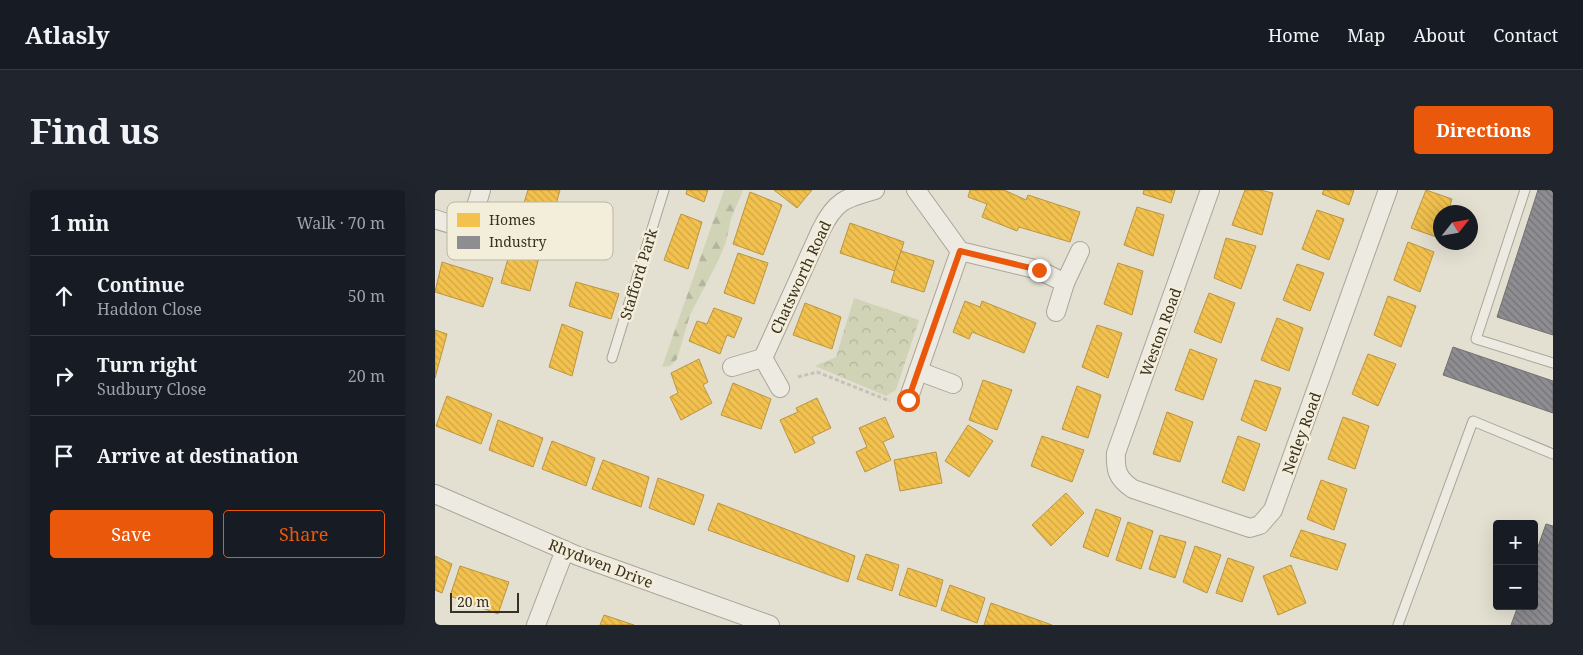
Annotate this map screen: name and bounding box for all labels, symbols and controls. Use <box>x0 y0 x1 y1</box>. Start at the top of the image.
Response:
text: Atlasly <box>25 18 110 51</box>
text: Home <box>1268 23 1319 47</box>
text: Map <box>1347 23 1385 47</box>
text: About <box>1413 23 1465 47</box>
text: Contact <box>1493 23 1558 47</box>
button: Directions <box>1414 106 1553 154</box>
text: Find us <box>30 107 159 154</box>
legend <box>447 202 613 260</box>
north arrow <box>1433 205 1478 250</box>
text: 1 min <box>50 209 109 237</box>
text: Homes <box>489 210 535 229</box>
text: Walk · 70 m <box>297 212 385 234</box>
street label: Chatsworth Road <box>765 217 835 337</box>
street label: Stafford Park <box>615 226 661 322</box>
text: Industry <box>489 232 546 251</box>
route end <box>1028 259 1051 282</box>
text: Continue <box>97 272 185 298</box>
icon: ahead <box>50 282 78 310</box>
text: 50 m <box>348 285 385 307</box>
street label: Weston Road <box>1135 285 1185 379</box>
text: Haddon Close <box>97 298 202 320</box>
text: Turn right <box>97 352 197 378</box>
icon: right <box>50 362 78 390</box>
text: 20 m <box>348 365 385 387</box>
text: Sudbury Close <box>97 378 206 400</box>
route start <box>897 389 920 412</box>
street label: Netley Road <box>1277 389 1325 477</box>
icon: arrive <box>50 442 78 470</box>
text: Arrive at destination <box>97 443 299 469</box>
button: Save <box>50 510 213 558</box>
button: Share <box>223 510 385 558</box>
map controls <box>1493 520 1538 610</box>
button: + <box>1493 520 1538 565</box>
street label: Rhydwen Drive <box>546 534 656 592</box>
button: − <box>1493 565 1538 610</box>
scale bar <box>450 590 519 613</box>
text: 20 m <box>457 592 490 611</box>

